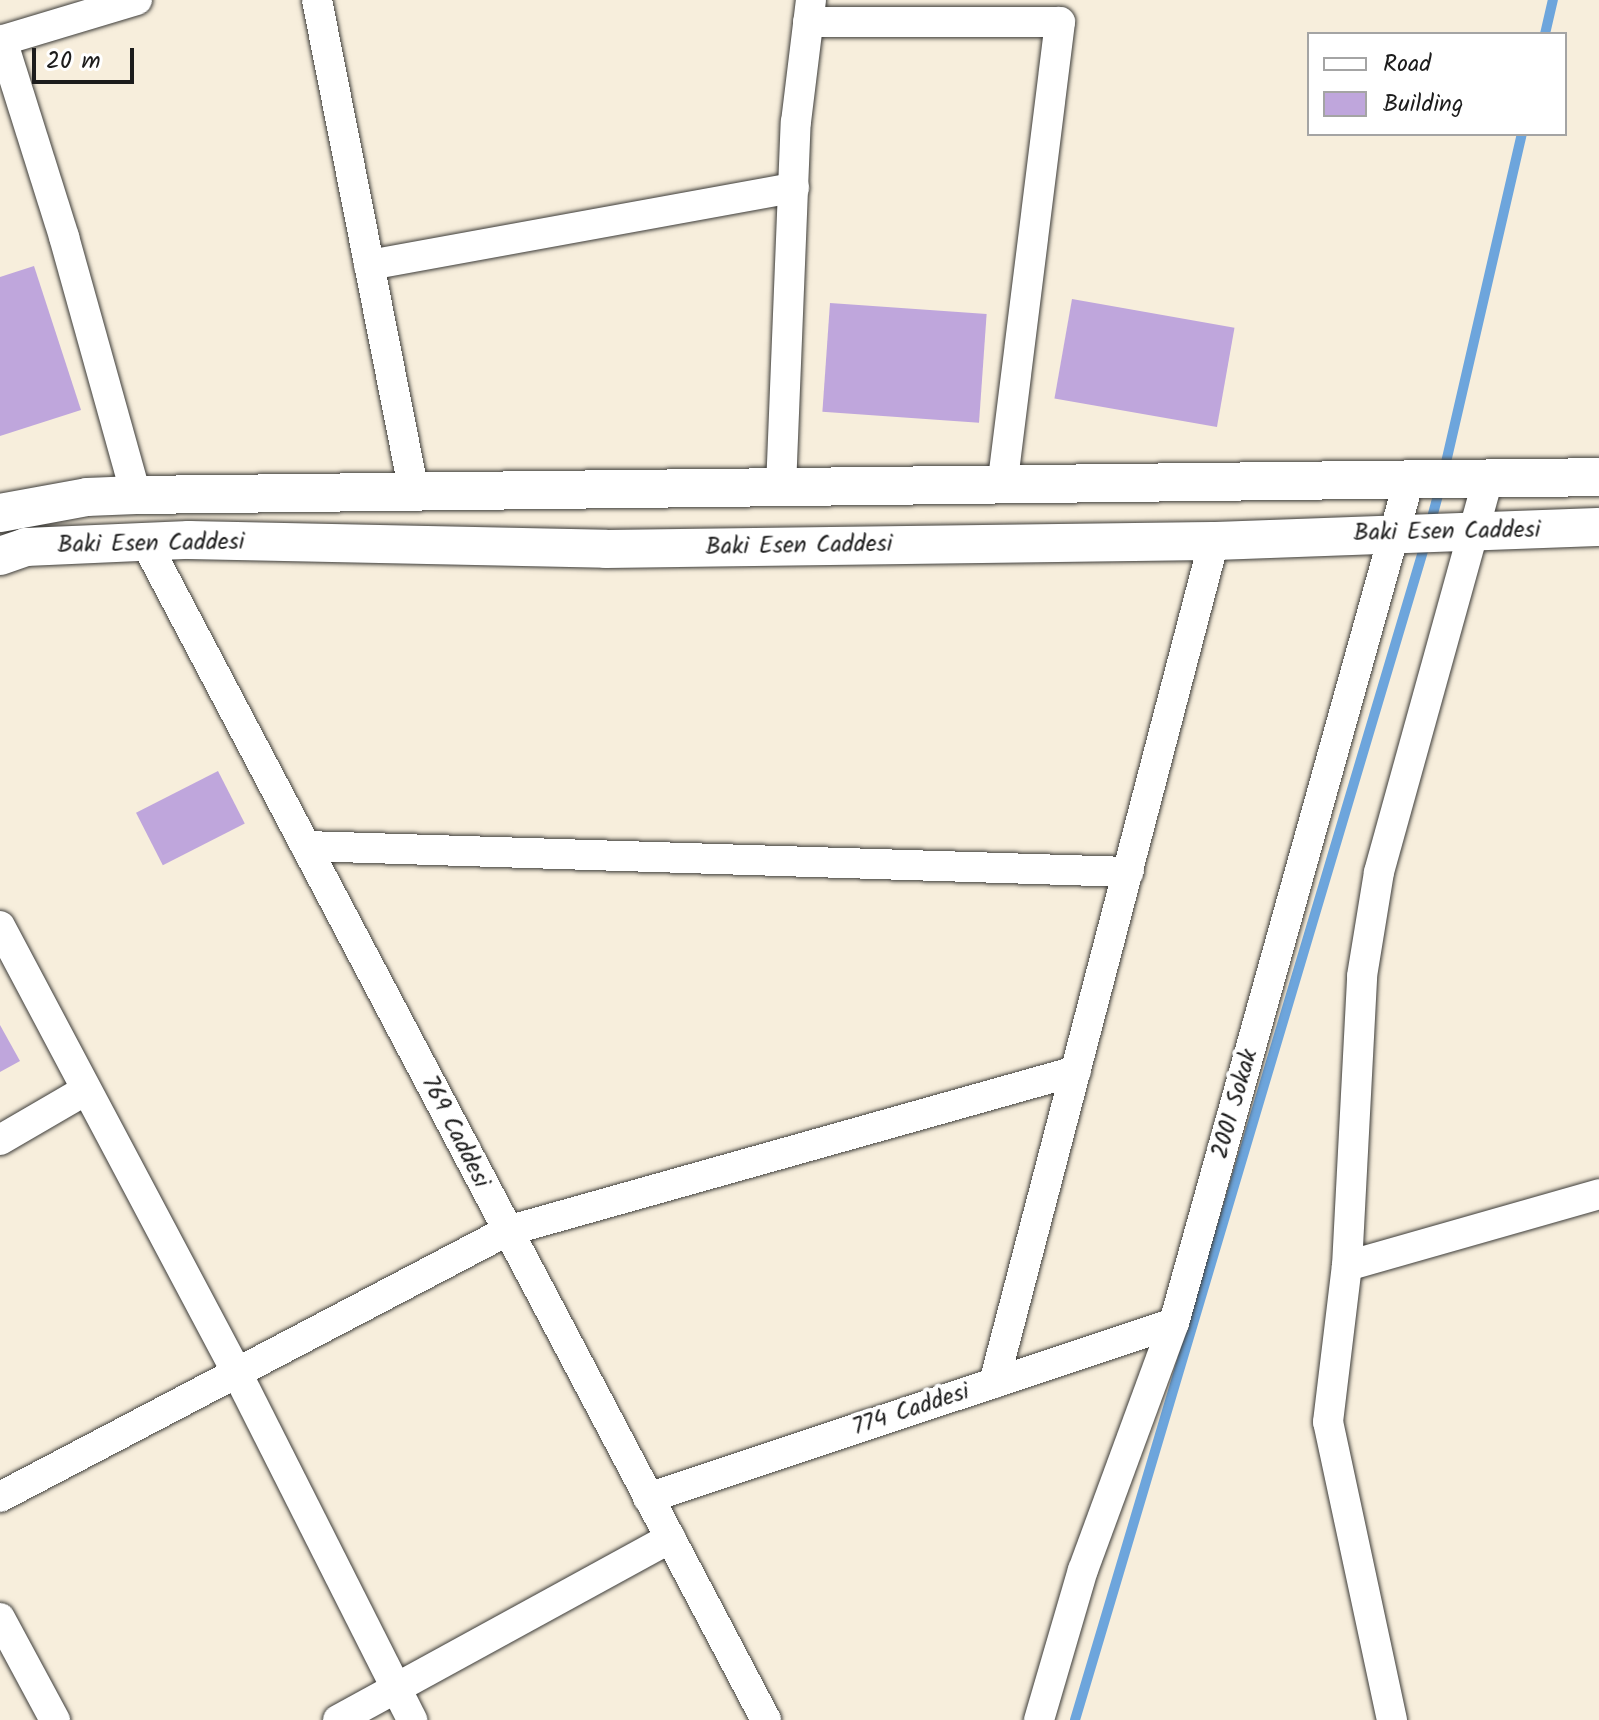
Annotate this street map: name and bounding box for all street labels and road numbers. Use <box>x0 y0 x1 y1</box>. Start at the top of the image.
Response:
street label: Baki Esen Caddesi <box>1353 516 1541 548</box>
street label: Baki Esen Caddesi <box>57 528 245 560</box>
street label: Baki Esen Caddesi <box>705 530 893 562</box>
street label: 2001 Sokak <box>1206 1046 1264 1162</box>
street label: 769 Caddesi <box>414 1071 496 1193</box>
street label: 774 Caddesi <box>849 1378 973 1442</box>

